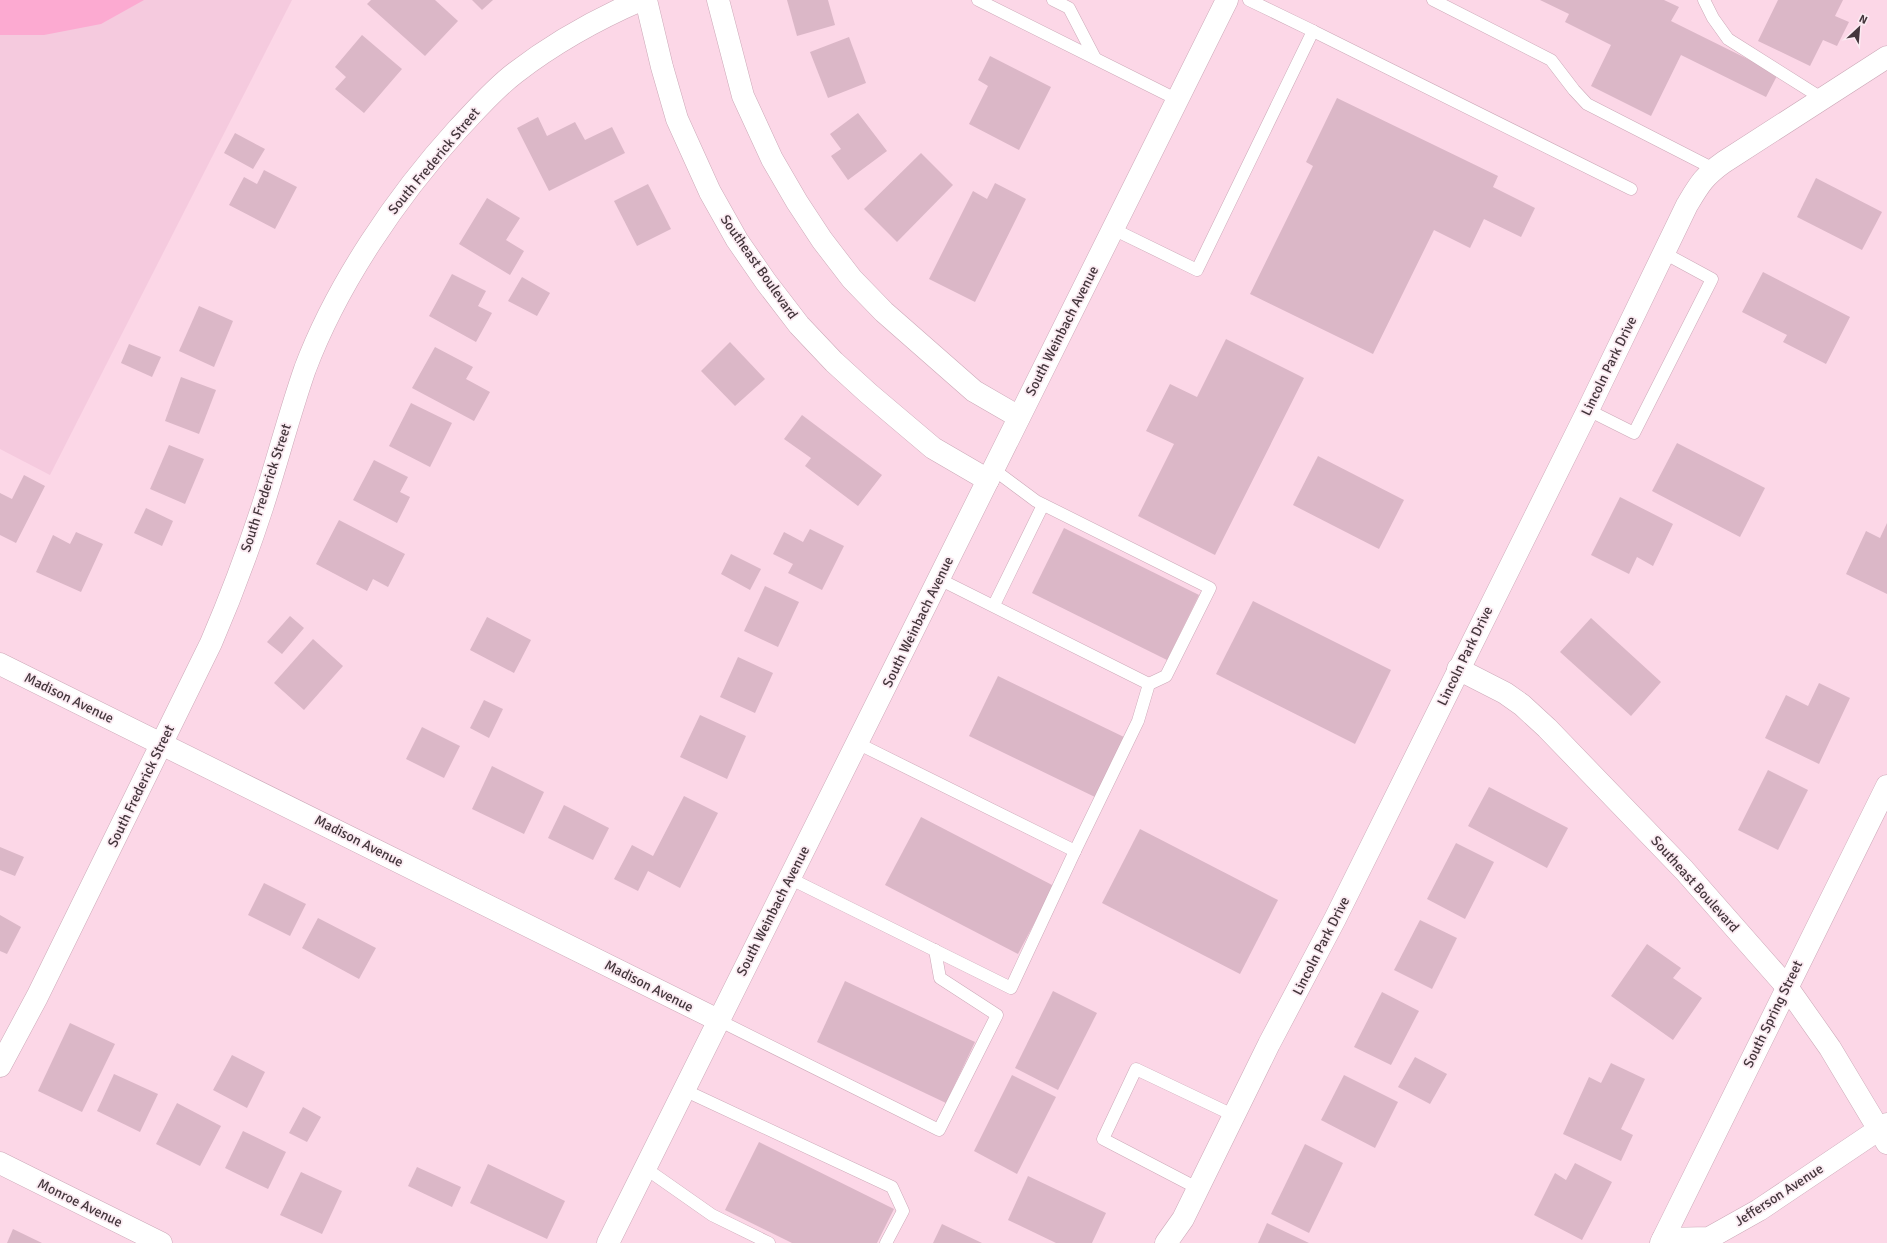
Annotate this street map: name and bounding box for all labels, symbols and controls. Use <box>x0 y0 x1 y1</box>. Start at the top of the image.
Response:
north arrow <box>1839 8 1879 48</box>
text: N <box>1857 12 1869 27</box>
street label: South Frederick Street <box>384 104 484 218</box>
street label: Southeast Boulevard <box>717 212 801 322</box>
street label: South Weinbach Avenue <box>1022 263 1102 399</box>
street label: Lincoln Park Drive <box>1578 314 1640 418</box>
street label: South Frederick Street <box>237 422 295 554</box>
street label: South Weinbach Avenue <box>879 554 957 690</box>
street label: Lincoln Park Drive <box>1434 604 1496 708</box>
street label: Madison Avenue <box>21 669 117 727</box>
street label: South Frederick Street <box>104 722 178 850</box>
street label: Madison Avenue <box>312 811 406 871</box>
street label: Southeast Boulevard <box>1647 832 1743 936</box>
street label: South Weinbach Avenue <box>733 843 813 979</box>
street label: Lincoln Park Drive <box>1289 894 1353 998</box>
street label: Madison Avenue <box>602 956 696 1016</box>
street label: South Spring Street <box>1740 957 1806 1070</box>
street label: Jefferson Avenue <box>1732 1160 1826 1230</box>
street label: Monroe Avenue <box>35 1175 125 1231</box>

